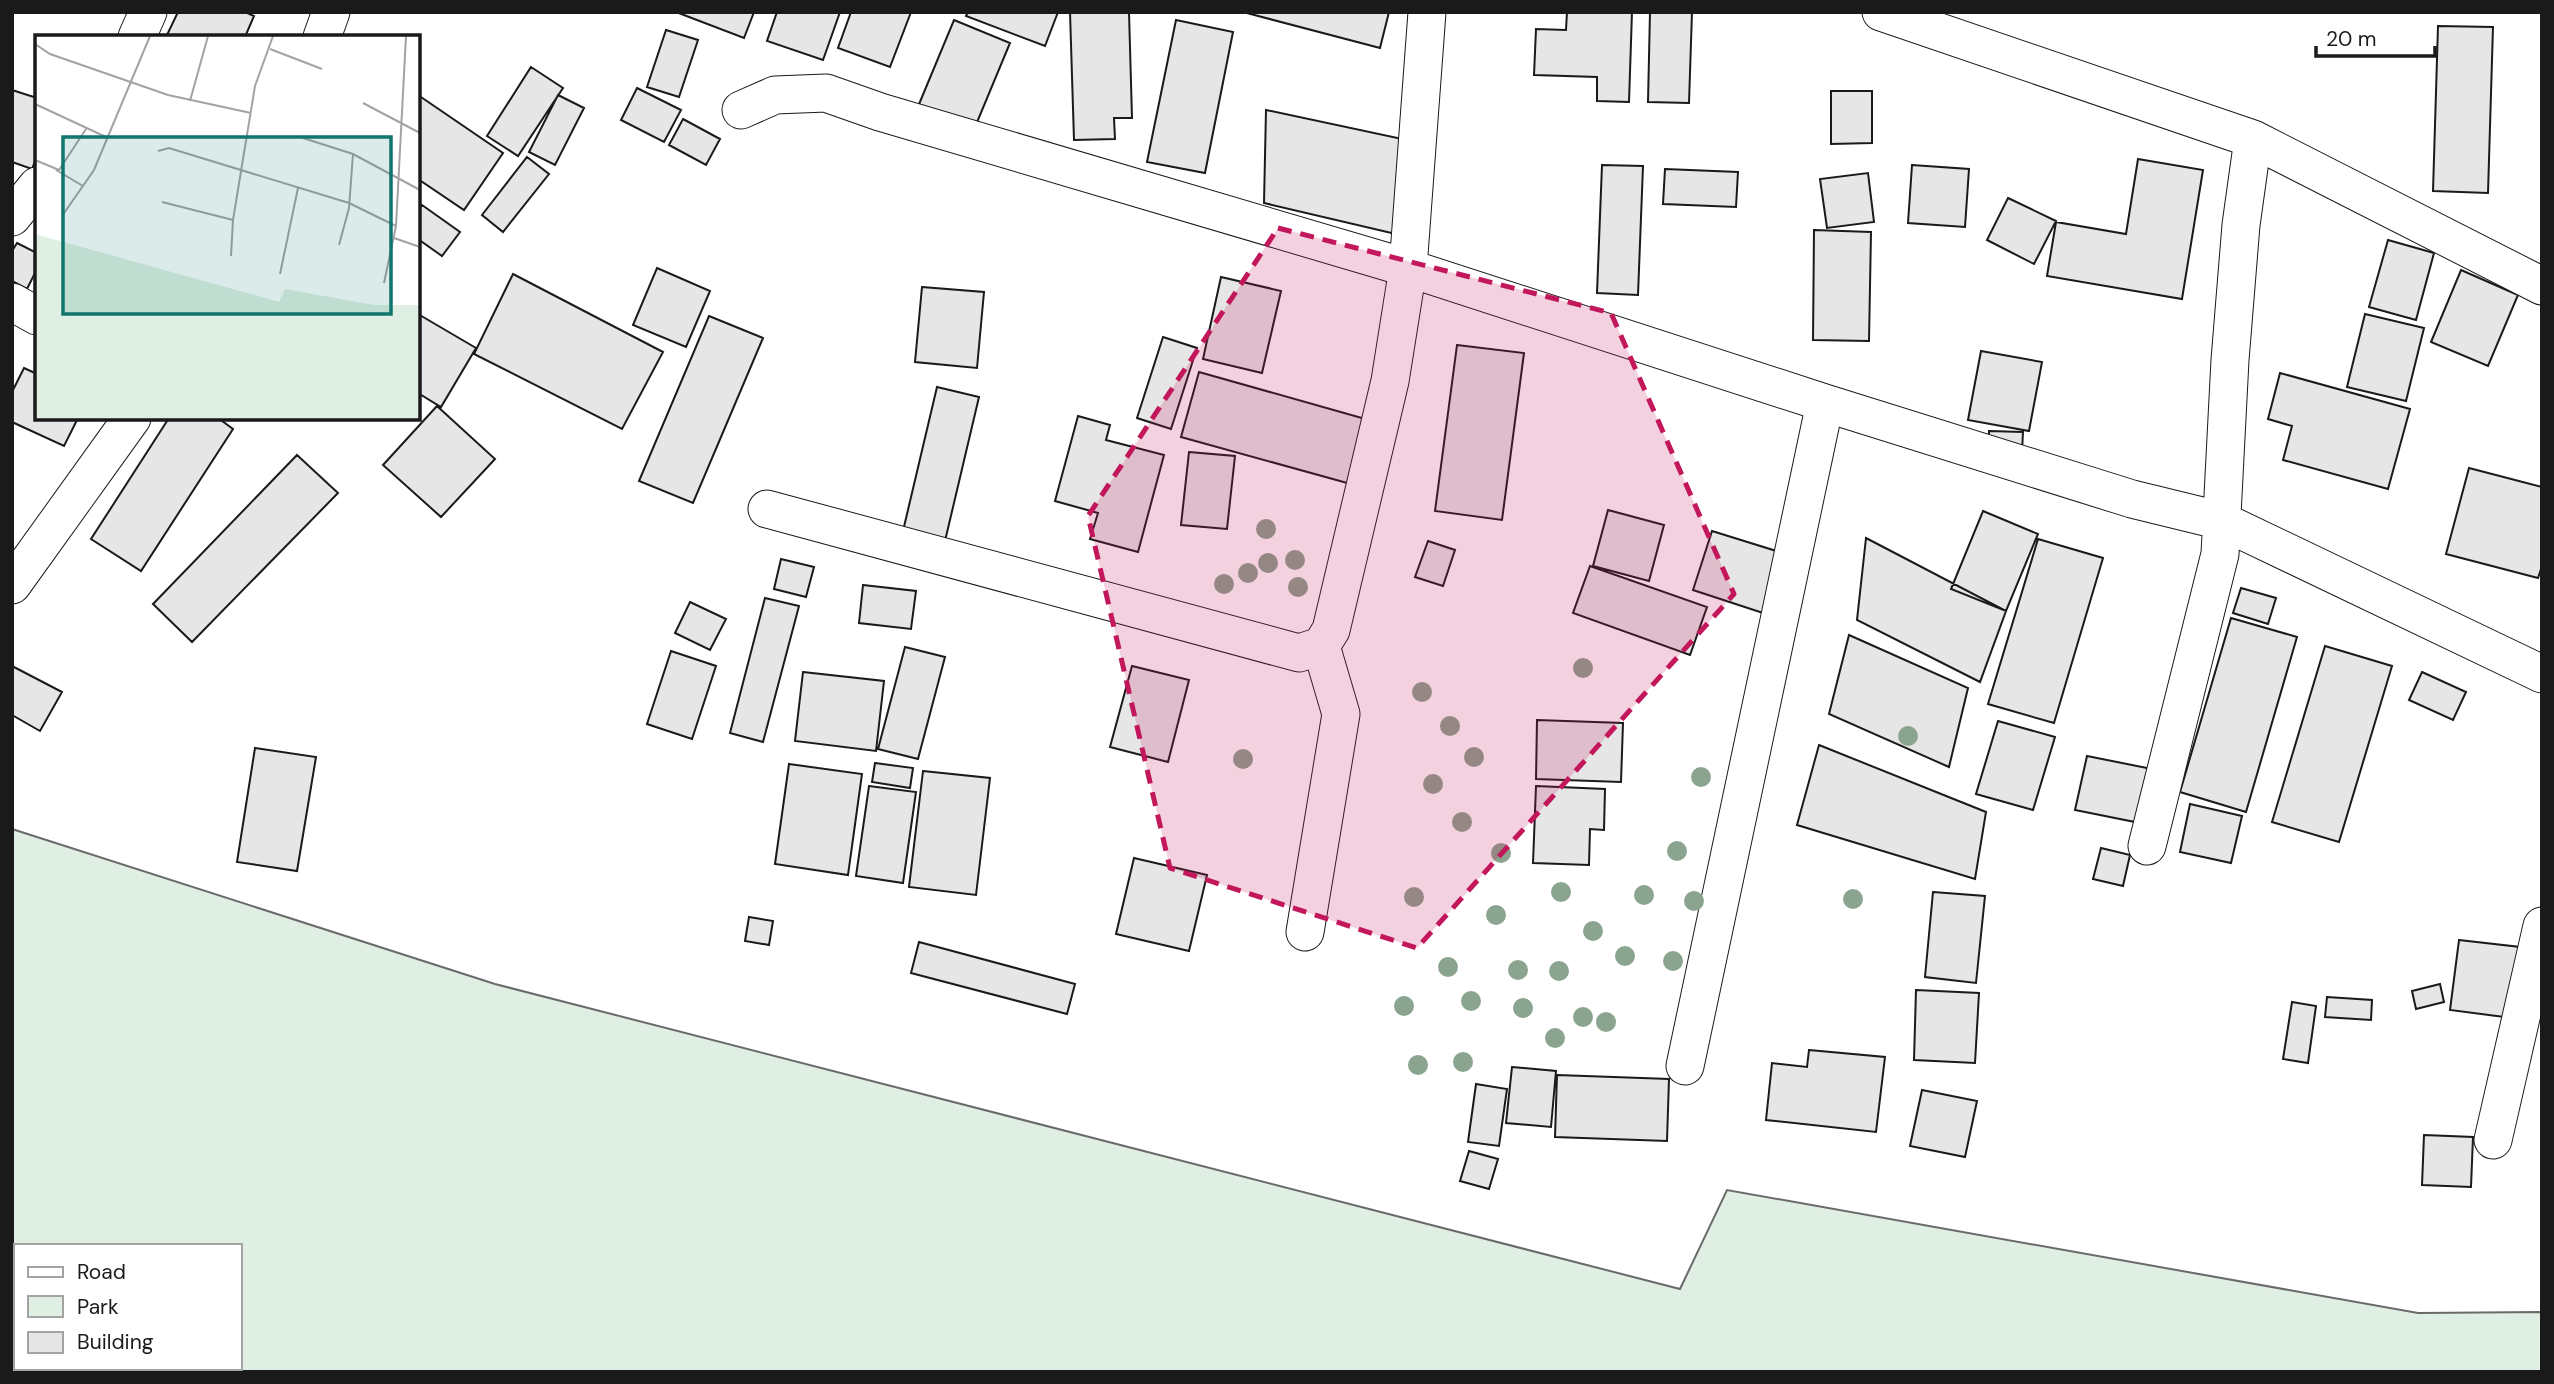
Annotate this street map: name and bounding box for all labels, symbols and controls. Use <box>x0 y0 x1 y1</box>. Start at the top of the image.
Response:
scale bar <box>2316 14 2435 58</box>
text: 20 m <box>2326 25 2377 53</box>
inset map <box>35 35 420 420</box>
legend <box>14 1244 242 1370</box>
text: Road <box>77 1258 126 1286</box>
text: Park <box>77 1293 119 1321</box>
text: Building <box>77 1328 154 1356</box>

